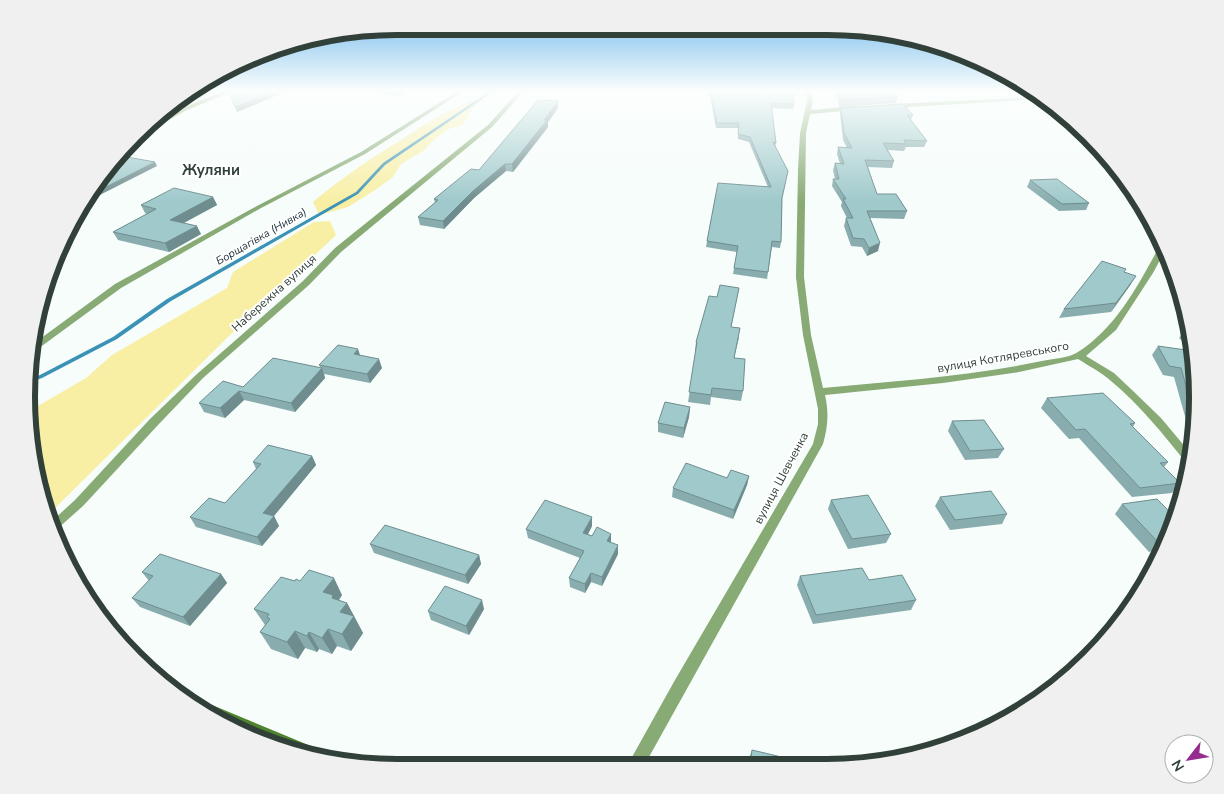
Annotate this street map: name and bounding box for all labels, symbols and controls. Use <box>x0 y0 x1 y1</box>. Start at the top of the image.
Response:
district label: Жуляни <box>182 160 240 180</box>
water label: Борщагівка (Нивка) <box>213 204 309 269</box>
street label: Набережна вулиця <box>228 251 320 335</box>
street label: вулиця Котляревського <box>936 337 1070 376</box>
street label: вулиця Шевченка <box>750 429 812 527</box>
north arrow <box>1164 734 1214 784</box>
text: N <box>1167 756 1189 775</box>

